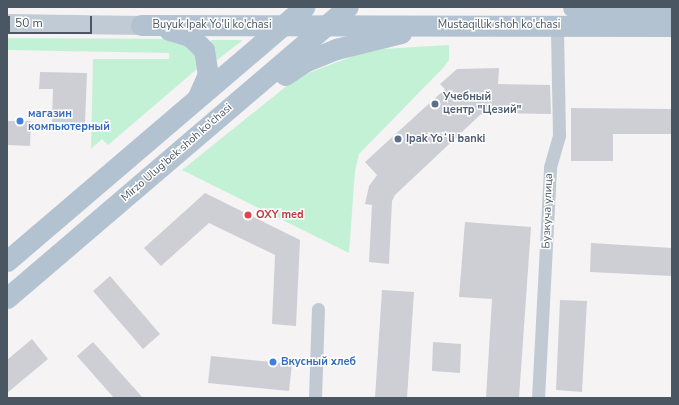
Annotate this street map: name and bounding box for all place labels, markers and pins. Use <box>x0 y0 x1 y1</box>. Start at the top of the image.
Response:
place label: Учебный центр "Цезий" <box>443 91 521 117</box>
marker: Учебный центр "Цезий" <box>430 99 440 109</box>
place label: магазин компьютерный <box>28 108 110 134</box>
marker: магазин компьютерный <box>15 116 25 126</box>
place label: Ipak Yoʻli banki <box>406 132 485 146</box>
marker: Ipak Yoʻli banki <box>393 134 403 144</box>
place label: OXY med <box>256 208 304 222</box>
marker: OXY med <box>243 210 253 220</box>
place label: Вкусный хлеб <box>281 355 356 369</box>
marker: Вкусный хлеб <box>268 357 278 367</box>

